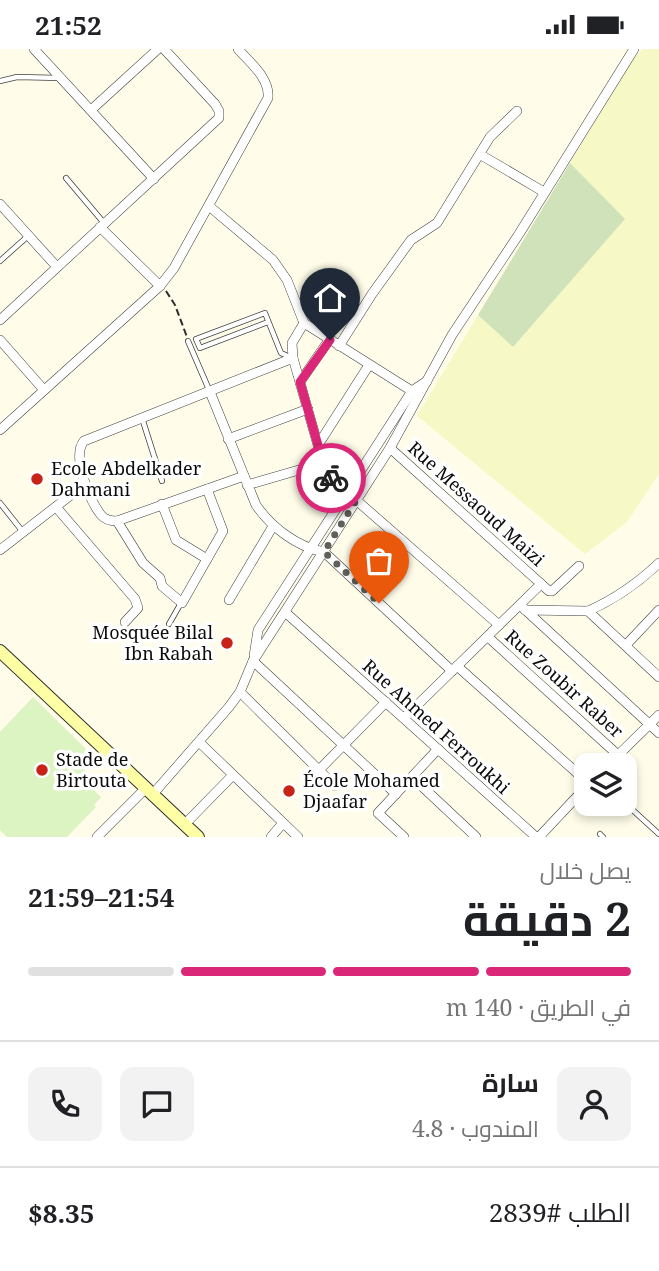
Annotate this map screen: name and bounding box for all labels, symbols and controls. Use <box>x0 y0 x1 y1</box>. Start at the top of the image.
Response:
text: 21:52 <box>35 7 102 43</box>
pin <box>300 268 360 340</box>
icon: home <box>311 279 349 317</box>
street label: Rue Messaoud Maizi <box>403 436 550 571</box>
courier <box>296 443 366 513</box>
place label: Ecole Abdelkader Dahmani <box>51 456 202 501</box>
icon: bike <box>312 459 350 497</box>
marker: Ecole Abdelkader Dahmani <box>29 471 45 487</box>
pin <box>349 531 409 603</box>
icon: bag <box>360 542 398 580</box>
place label: Mosquée Bilal Ibn Rabah <box>92 620 213 665</box>
street label: Rue Zoubir Raber <box>500 624 629 743</box>
marker: Mosquée Bilal Ibn Rabah <box>219 635 235 651</box>
street label: Rue Ahmed Ferroukhi <box>358 654 515 799</box>
place label: Stade de Birtouta <box>56 747 128 792</box>
map controls <box>574 753 637 816</box>
button: layers <box>574 753 637 816</box>
marker: Stade de Birtouta <box>34 762 50 778</box>
place label: École Mohamed Djaafar <box>303 768 440 813</box>
marker: École Mohamed Djaafar <box>281 783 297 799</box>
text: يصل خلال <box>540 854 631 886</box>
text: 21:54–21:59 <box>28 879 174 915</box>
text: 2 دقيقة <box>463 887 631 949</box>
text: في الطريق · 140 m <box>446 991 631 1023</box>
text: سارة <box>482 1064 539 1100</box>
button: phone <box>28 1067 102 1141</box>
button: chat <box>120 1067 194 1141</box>
button: person <box>557 1067 631 1141</box>
text: المندوب · 4.8 <box>412 1112 539 1144</box>
text: الطلب #2839 <box>489 1194 631 1230</box>
text: $8.35 <box>28 1195 94 1231</box>

